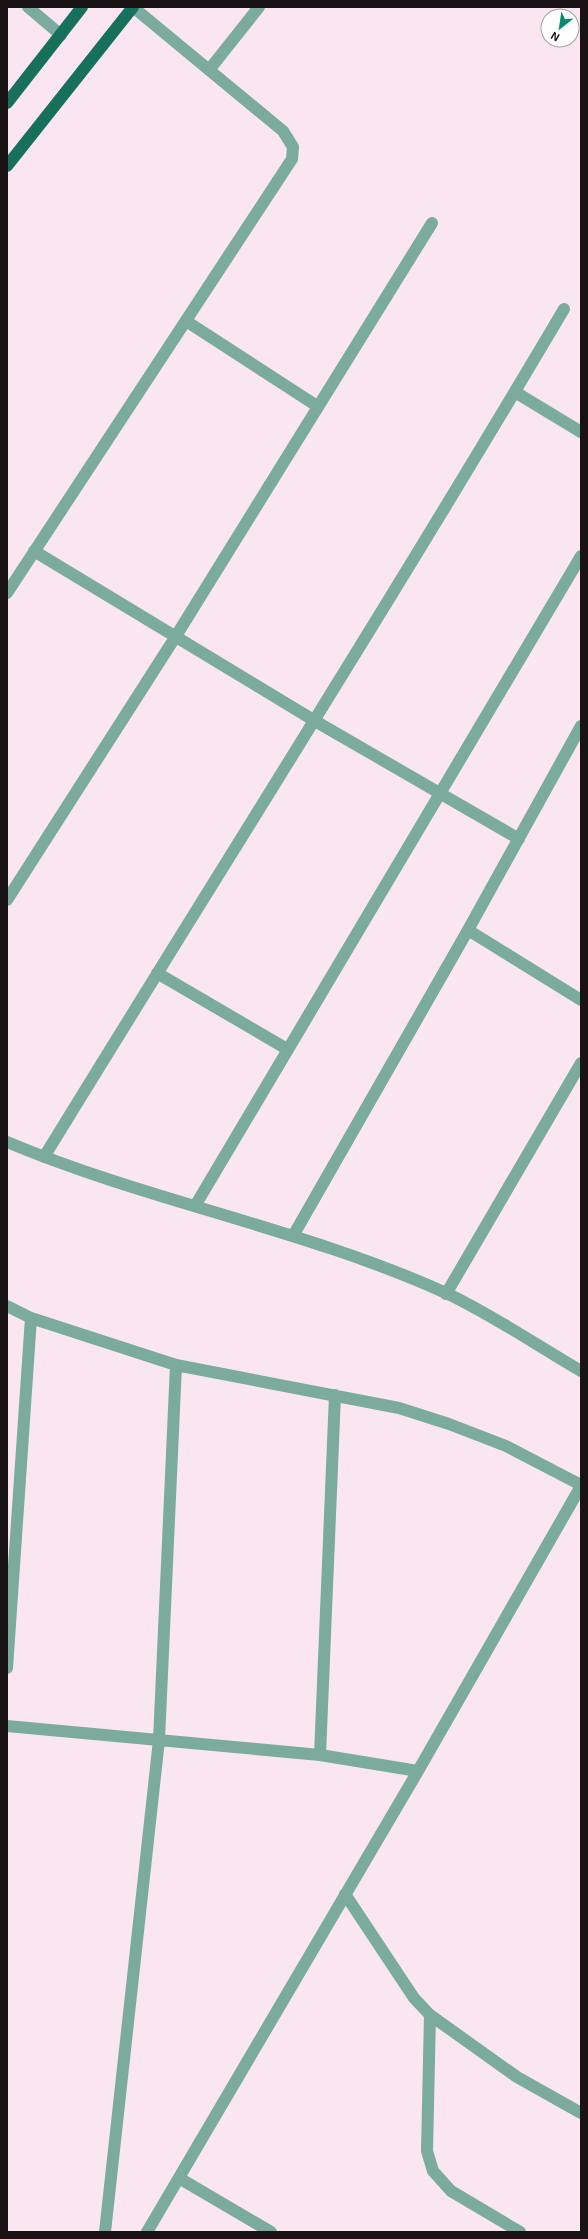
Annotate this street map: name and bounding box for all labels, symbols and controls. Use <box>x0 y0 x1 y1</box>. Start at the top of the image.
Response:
north arrow <box>540 8 580 48</box>
text: N <box>548 29 561 45</box>

